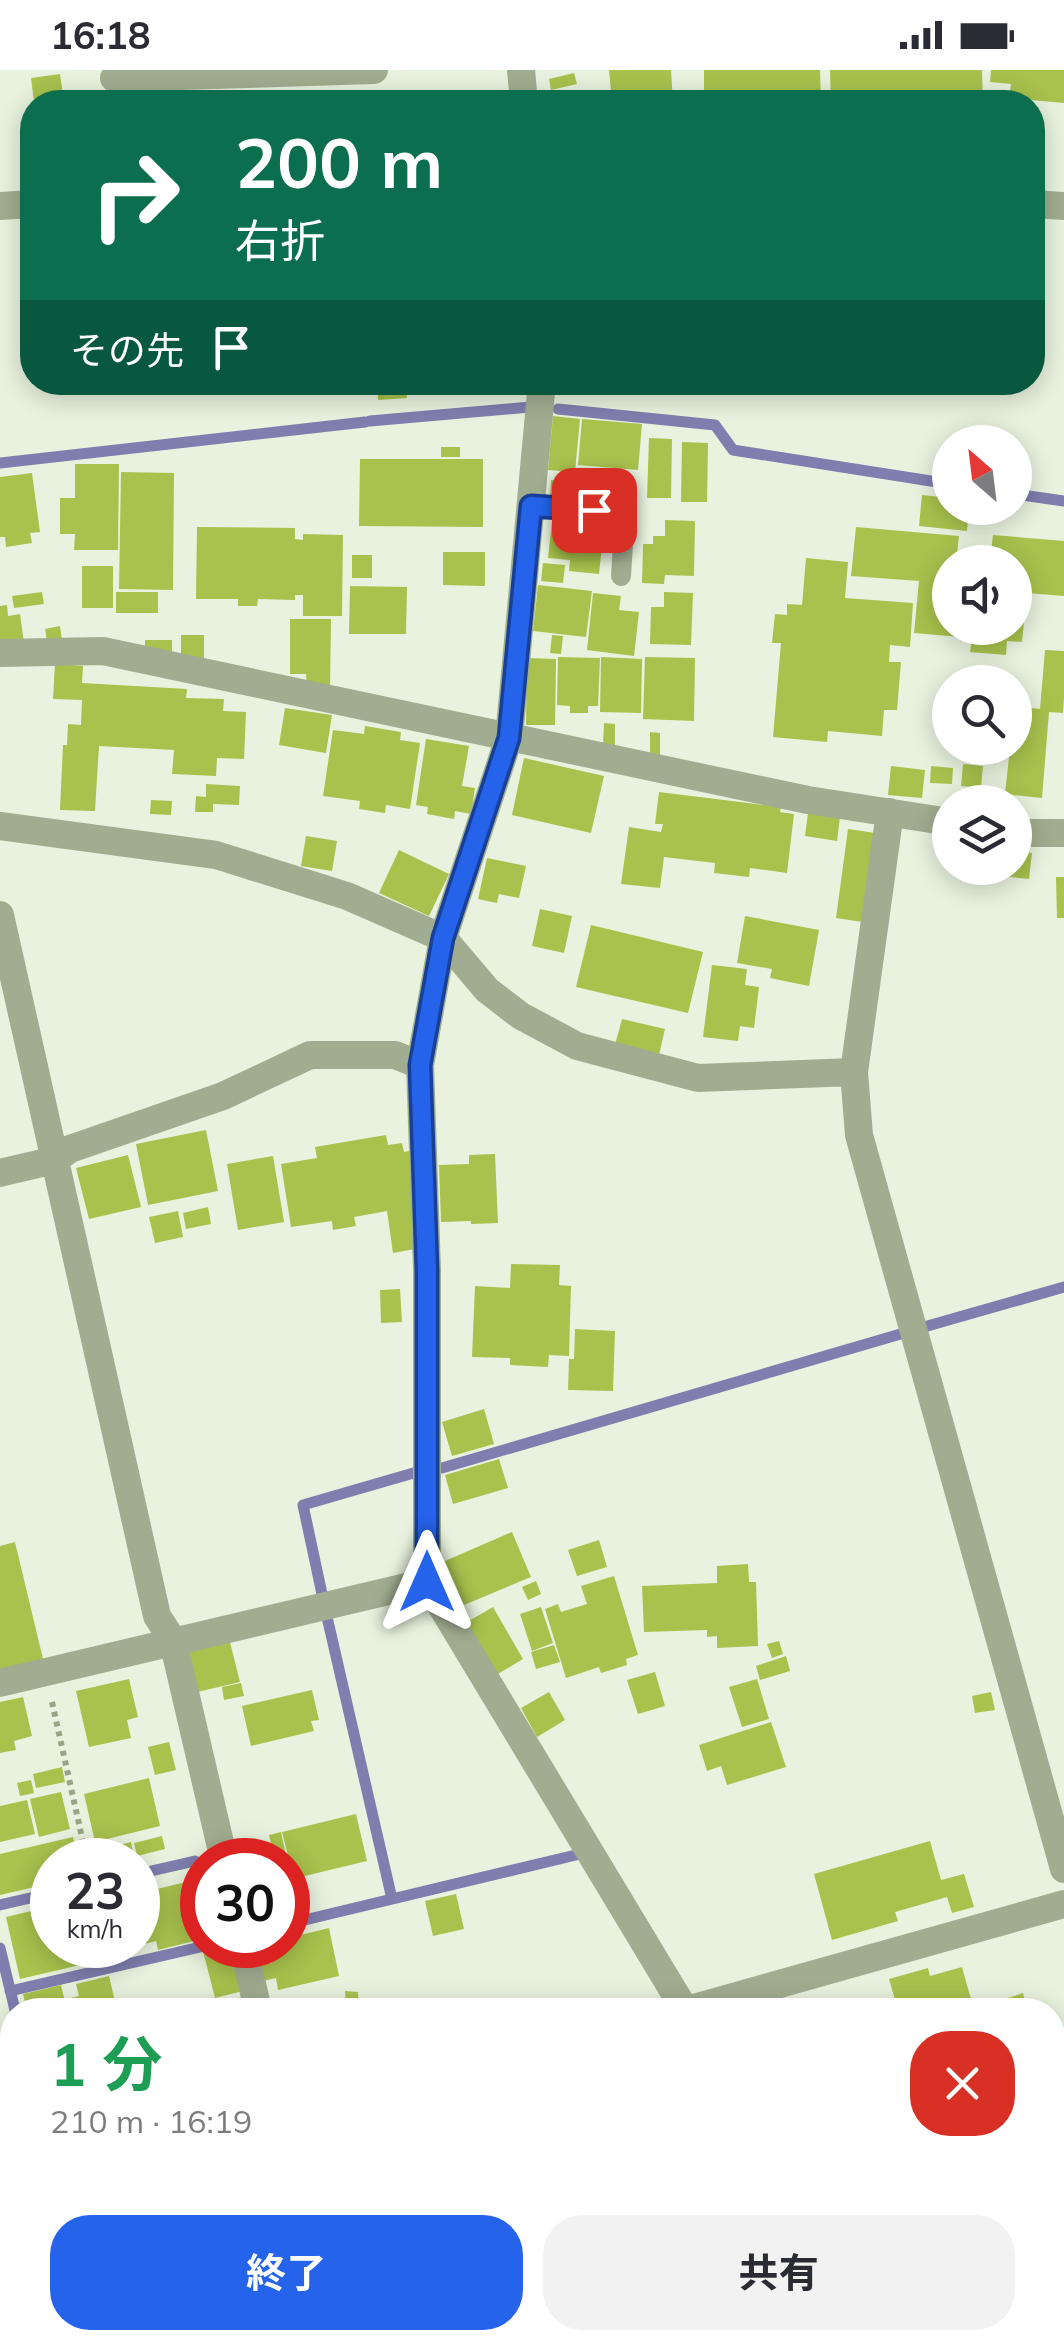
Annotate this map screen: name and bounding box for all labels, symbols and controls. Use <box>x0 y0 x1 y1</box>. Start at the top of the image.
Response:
text: 16:18 <box>50 11 151 59</box>
text: 200 m <box>235 118 443 206</box>
icon: right <box>70 130 200 260</box>
text: 右折 <box>235 212 325 268</box>
icon: arrive <box>204 320 259 375</box>
text: その先 <box>70 326 184 374</box>
north arrow <box>932 425 1032 525</box>
map controls <box>932 425 1032 885</box>
pin <box>552 468 637 553</box>
icon: arrive <box>567 483 622 538</box>
button: sound <box>932 545 1032 645</box>
button: search <box>932 665 1032 765</box>
button: layers <box>932 785 1032 885</box>
position arrow <box>375 1530 479 1634</box>
speed limit sign: 30 <box>180 1838 310 1968</box>
text: 23 <box>65 1859 125 1922</box>
text: km/h <box>67 1913 123 1944</box>
text: 1 分 <box>50 2026 162 2101</box>
button: close <box>910 2031 1015 2136</box>
text: 210 m · 16:19 <box>50 2101 252 2141</box>
button: 終了 <box>50 2215 523 2330</box>
button: 共有 <box>543 2215 1015 2330</box>

